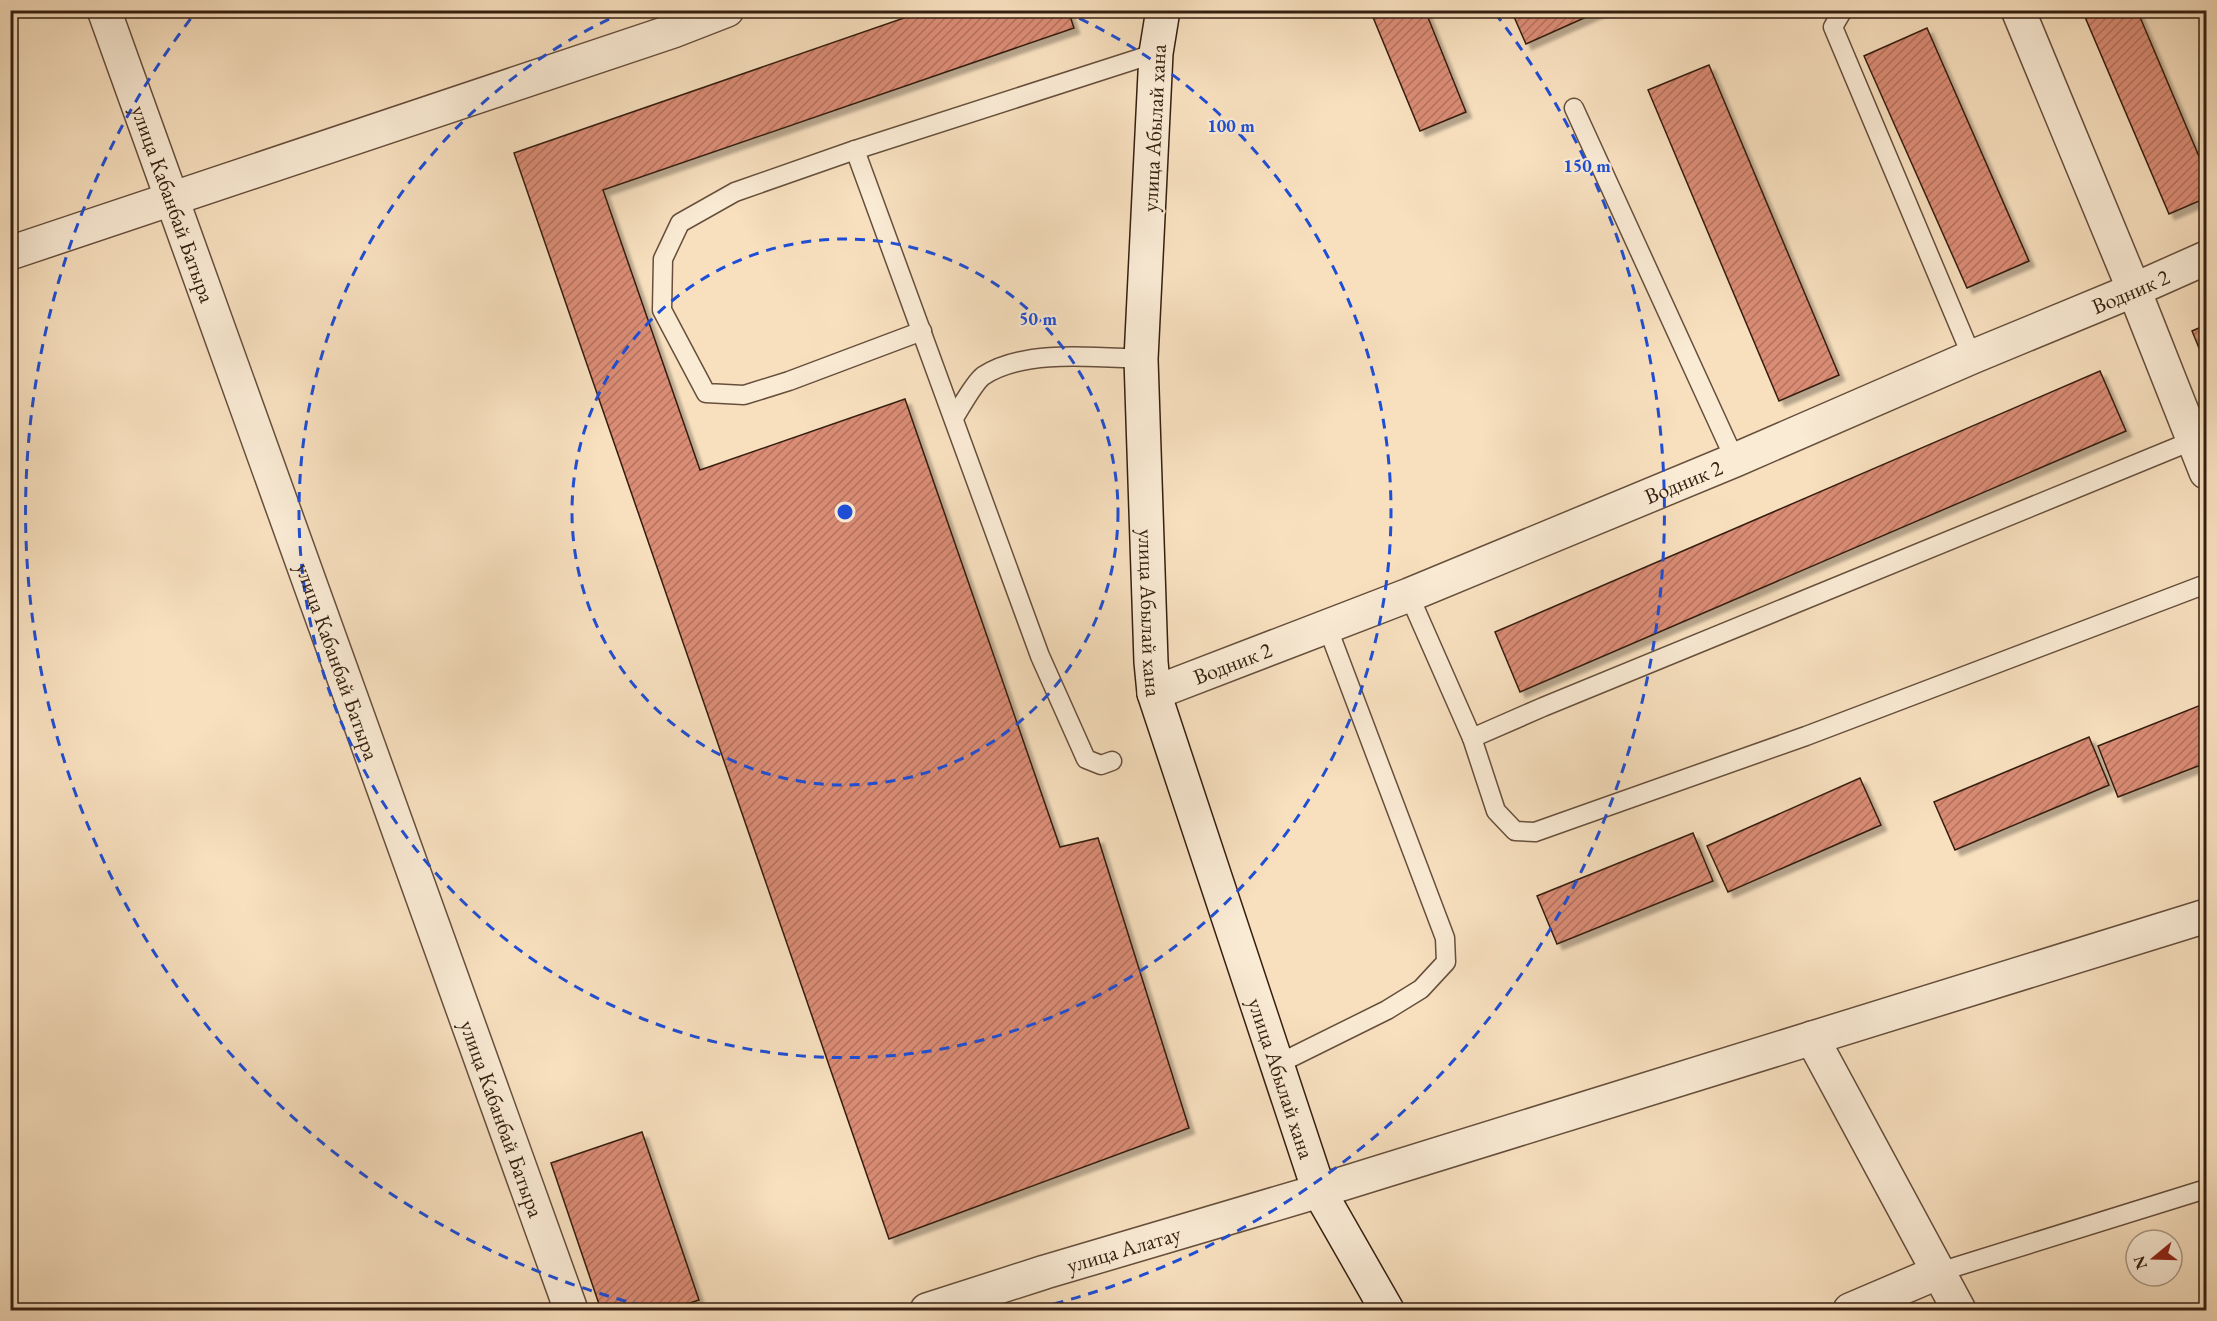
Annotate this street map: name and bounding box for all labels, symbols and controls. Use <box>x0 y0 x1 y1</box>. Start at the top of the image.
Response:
street label: улица Абылай хана <box>1135 43 1173 213</box>
street label: улица Кабанбай Батыра <box>125 101 222 307</box>
text: 100 m <box>1207 114 1255 137</box>
text: 150 m <box>1563 154 1611 177</box>
street label: Водник 2 <box>2087 261 2174 320</box>
text: 50 m <box>1019 307 1057 330</box>
street label: Водник 2 <box>1640 452 1727 510</box>
centre of rings <box>835 502 855 522</box>
street label: улица Абылай хана <box>1132 529 1169 698</box>
street label: улица Кабанбай Батыра <box>289 559 387 764</box>
street label: Водник 2 <box>1189 634 1276 691</box>
street label: улица Абылай хана <box>1241 994 1322 1163</box>
street label: улица Кабанбай Батыра <box>453 1016 551 1222</box>
street label: улица Алатау <box>1063 1218 1185 1279</box>
north arrow <box>2124 1228 2184 1288</box>
text: N <box>2128 1253 2152 1272</box>

